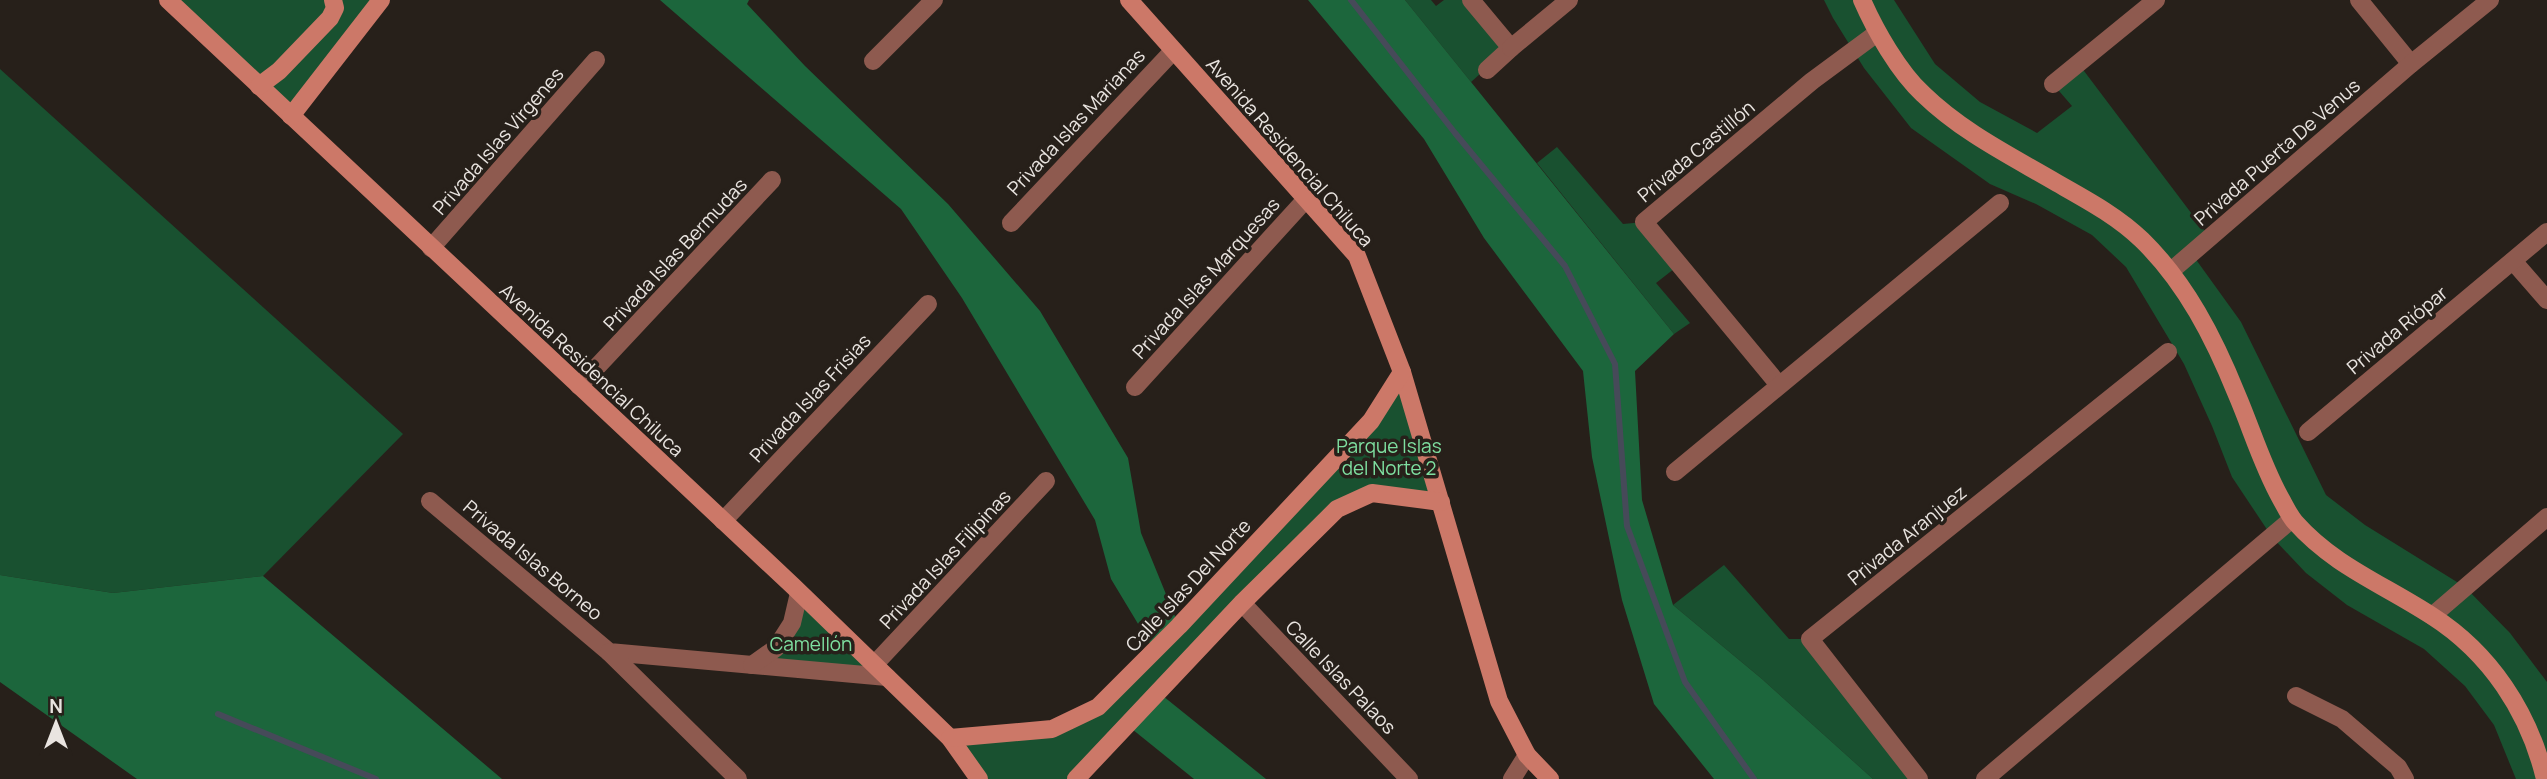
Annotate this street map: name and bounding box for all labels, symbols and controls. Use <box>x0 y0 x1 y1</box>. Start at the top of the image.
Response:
street label: Privada Islas Marianas <box>1001 43 1151 201</box>
street label: Avenida Residencial Chiluca <box>1200 52 1380 252</box>
street label: Privada Islas Virgenes <box>427 62 569 220</box>
street label: Privada Puerta De Venus <box>2188 73 2366 231</box>
street label: Privada Castillón <box>1632 94 1760 208</box>
street label: Privada Islas Bermudas <box>597 172 753 336</box>
street label: Privada Islas Marquesas <box>1127 192 1286 364</box>
street label: Avenida Residencial Chiluca <box>494 278 690 462</box>
street label: Privada Riópar <box>2341 280 2453 380</box>
street label: Privada Islas Frisias <box>744 328 876 468</box>
park label: Parque Islas del Norte 2 <box>1336 433 1442 481</box>
street label: Privada Aranjuez <box>1842 479 1972 591</box>
street label: Privada Islas Filipinas <box>874 484 1016 634</box>
street label: Privada Islas Borneo <box>458 494 608 626</box>
street label: Calle Islas Del Norte <box>1120 513 1256 657</box>
street label: Calle Islas Palaos <box>1280 614 1402 740</box>
park label: Camellón <box>770 631 852 657</box>
north arrow <box>21 688 91 758</box>
text: N <box>49 693 63 719</box>

